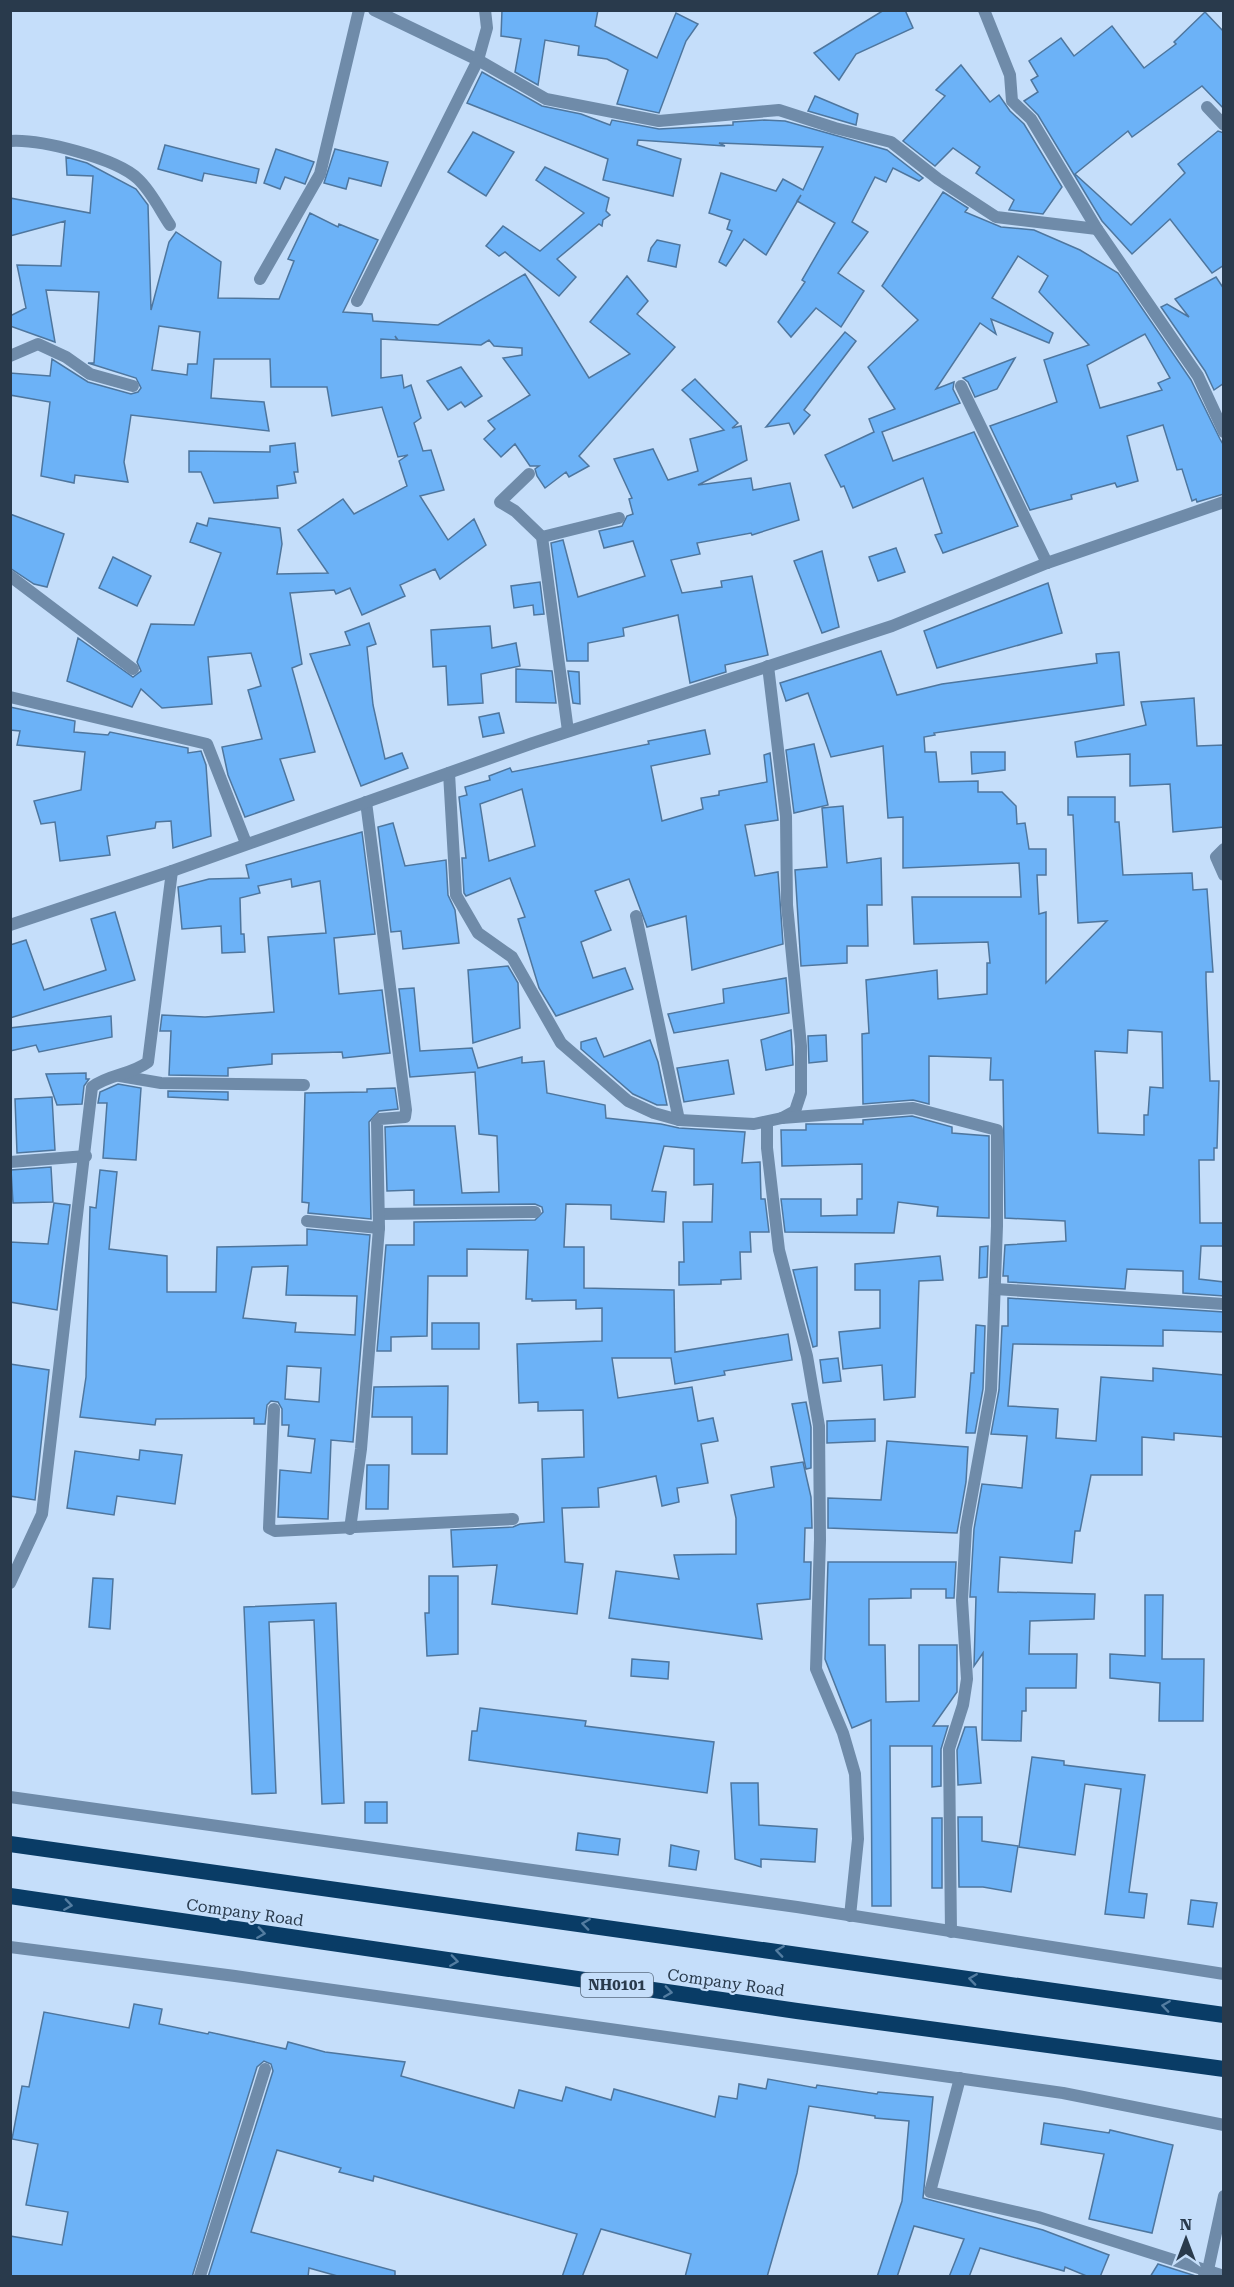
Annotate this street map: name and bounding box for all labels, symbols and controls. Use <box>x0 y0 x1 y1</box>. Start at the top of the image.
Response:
street label: Company Road <box>185 1895 305 1930</box>
one-way arrow <box>64 1898 73 1910</box>
one-way arrow <box>582 1919 591 1931</box>
one-way arrow <box>257 1926 266 1938</box>
one-way arrow <box>775 1946 784 1958</box>
one-way arrow <box>450 1955 459 1967</box>
street label: Company Road <box>666 1965 786 2000</box>
road number: NH0101 <box>581 1973 653 1997</box>
one-way arrow <box>968 1973 977 1985</box>
one-way arrow <box>663 1986 673 1998</box>
one-way arrow <box>1161 2001 1170 2013</box>
north arrow <box>1156 2209 1216 2269</box>
text: N <box>1180 2215 1192 2234</box>

